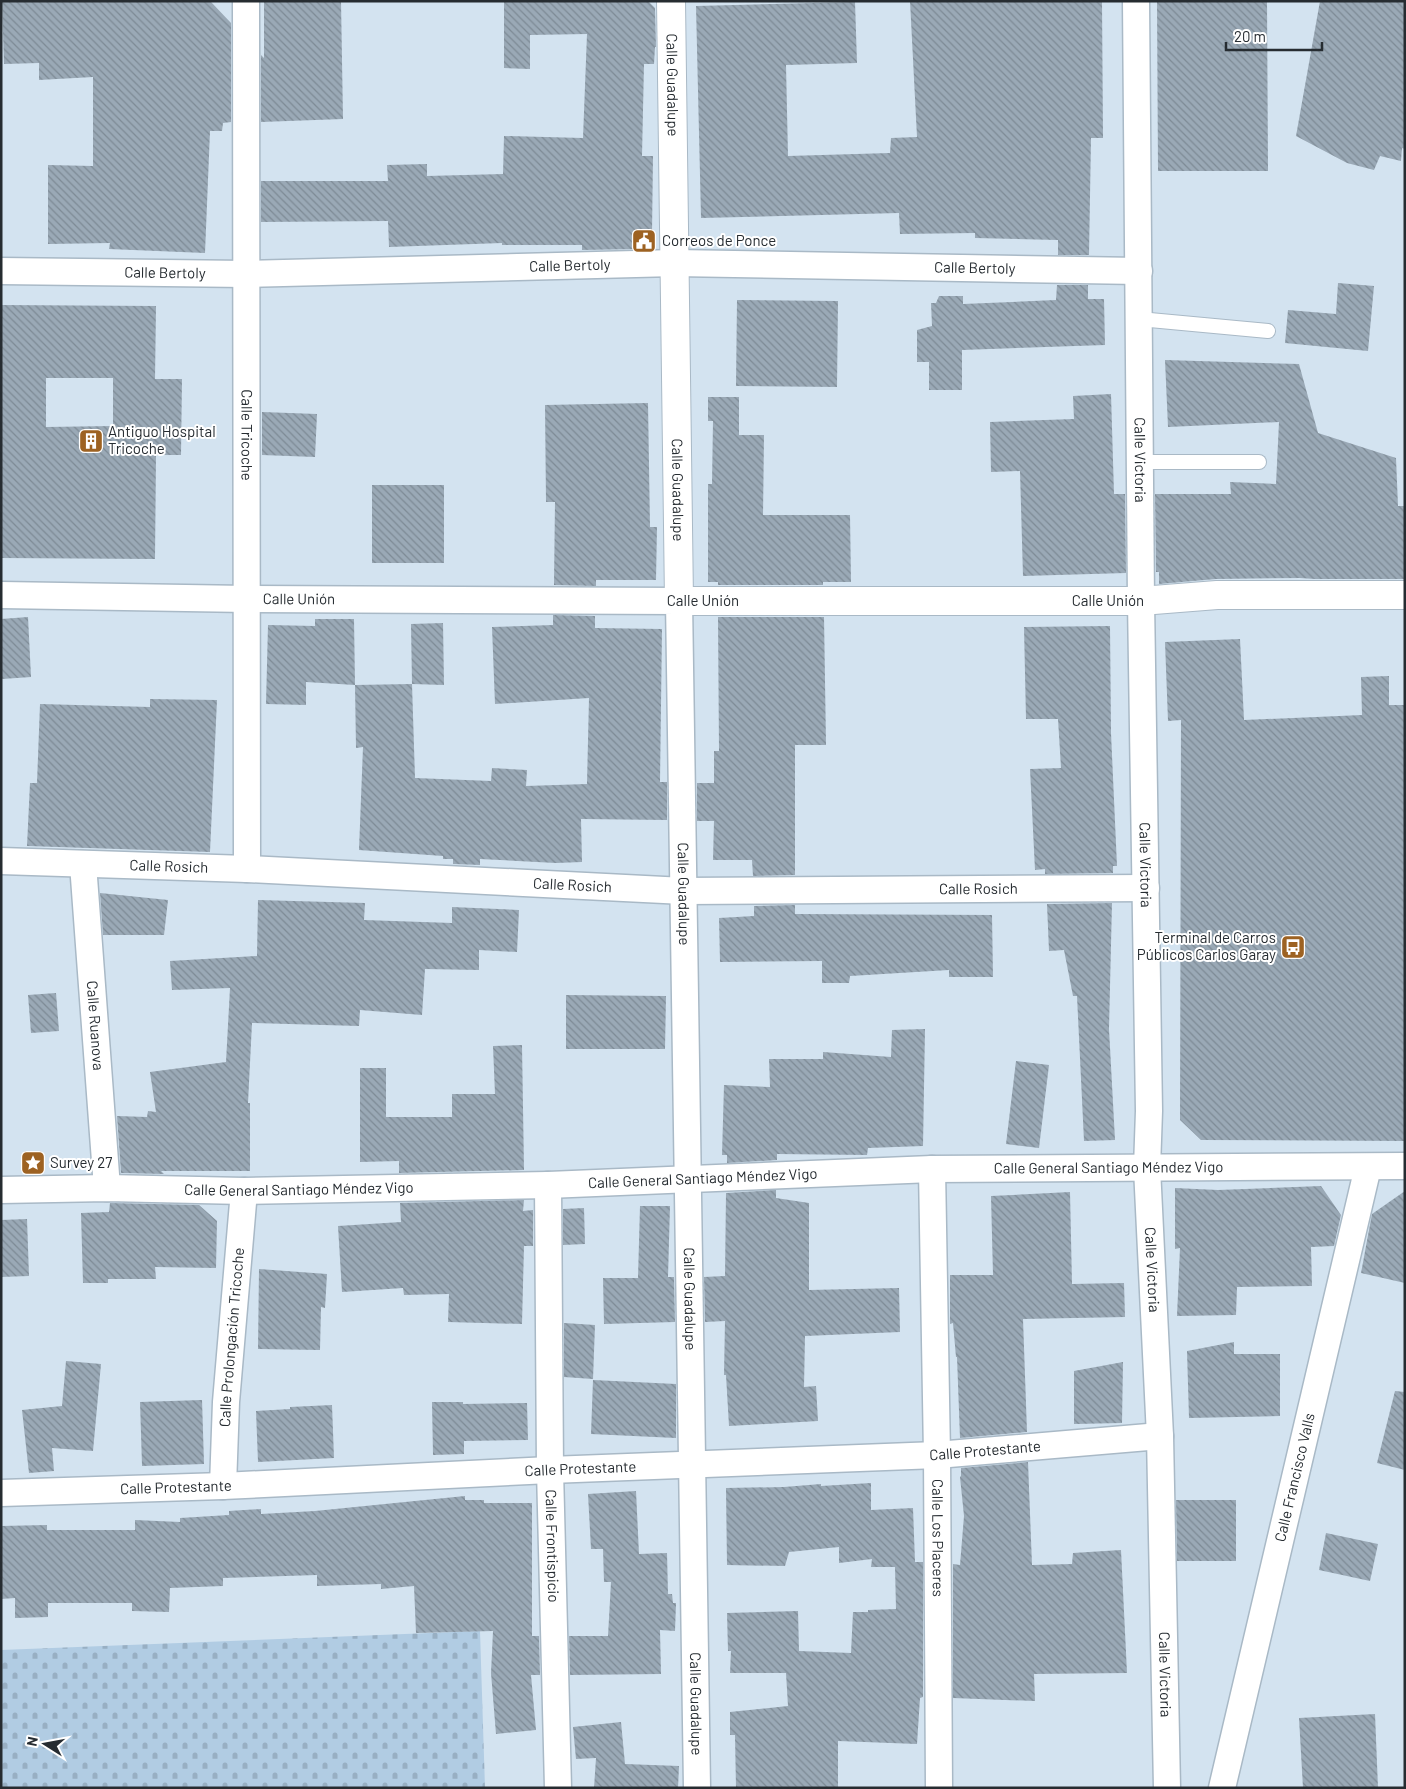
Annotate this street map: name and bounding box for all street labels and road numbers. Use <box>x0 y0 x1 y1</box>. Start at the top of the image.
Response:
street label: Calle Guadalupe <box>663 33 683 137</box>
street label: Calle Bertoly <box>529 255 611 275</box>
street label: Calle Bertoly <box>934 257 1016 277</box>
street label: Calle Bertoly <box>124 263 206 282</box>
street label: Calle Tricoche <box>238 389 257 481</box>
street label: Calle Victoria <box>1131 417 1150 503</box>
street label: Calle Guadalupe <box>669 438 688 542</box>
street label: Calle Unión <box>263 589 335 607</box>
street label: Calle Unión <box>667 591 739 609</box>
street label: Calle Unión <box>1072 591 1144 609</box>
street label: Calle Victoria <box>1136 822 1156 908</box>
street label: Calle Guadalupe <box>675 842 694 946</box>
street label: Calle Rosich <box>129 855 209 876</box>
street label: Calle Rosich <box>533 873 612 895</box>
street label: Calle Rosich <box>939 879 1018 897</box>
street label: Calle Ruanova <box>84 980 108 1071</box>
street label: Calle General Santiago Méndez Vigo <box>994 1157 1223 1177</box>
street label: Calle General Santiago Méndez Vigo <box>588 1164 818 1191</box>
street label: Calle General Santiago Méndez Vigo <box>184 1178 414 1199</box>
street label: Calle Victoria <box>1142 1227 1164 1313</box>
street label: Calle Prolongación Tricoche <box>215 1247 247 1427</box>
street label: Calle Guadalupe <box>681 1247 700 1351</box>
street label: Calle Francisco Valls <box>1270 1411 1318 1543</box>
street label: Calle Protestante <box>929 1436 1041 1463</box>
street label: Calle Protestante <box>524 1457 637 1479</box>
street label: Calle Protestante <box>120 1476 232 1497</box>
street label: Calle Los Placeres <box>929 1479 948 1597</box>
street label: Calle Frontispicio <box>542 1489 563 1603</box>
street label: Calle Victoria <box>1156 1632 1176 1717</box>
street label: Calle Guadalupe <box>687 1652 707 1755</box>

